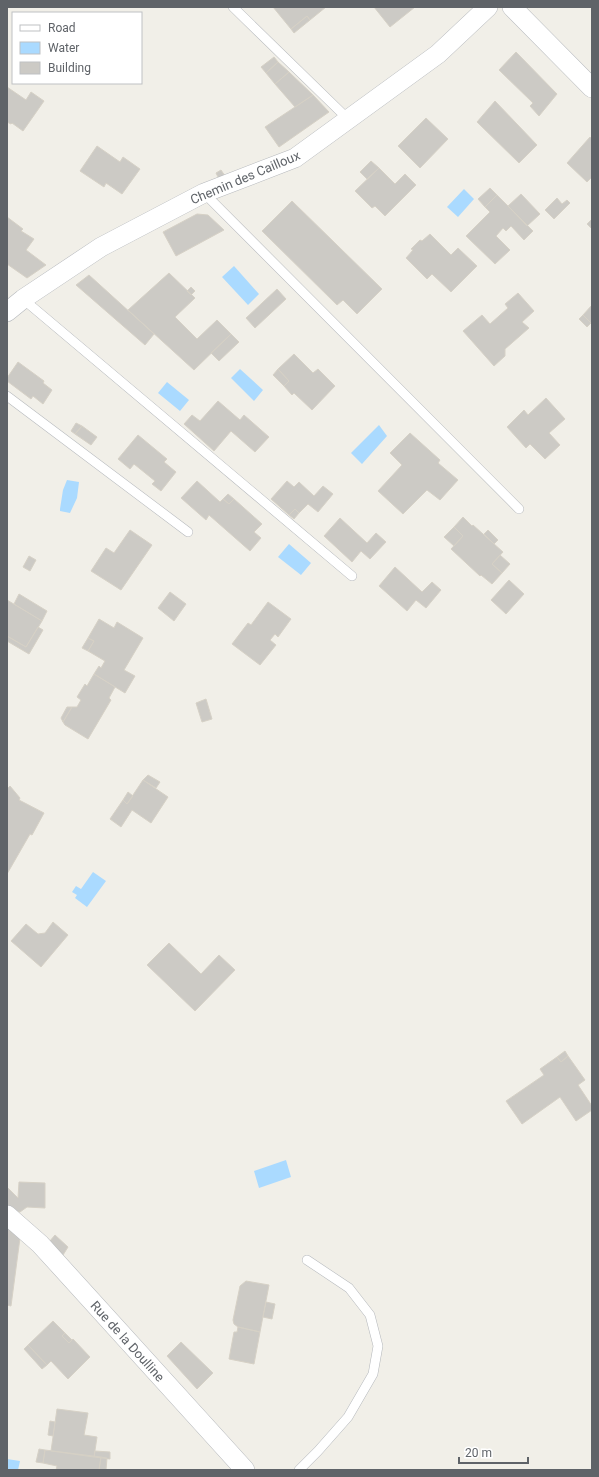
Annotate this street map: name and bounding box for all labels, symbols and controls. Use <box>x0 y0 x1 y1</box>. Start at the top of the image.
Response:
legend <box>12 12 142 84</box>
text: Road <box>48 21 76 35</box>
text: Water <box>48 41 79 55</box>
text: Building <box>48 61 91 75</box>
street label: Chemin des Cailloux <box>188 147 303 207</box>
street label: Rue de la Doulline <box>88 1298 168 1385</box>
scale bar <box>459 1439 528 1465</box>
text: 20 m <box>465 1446 492 1460</box>

